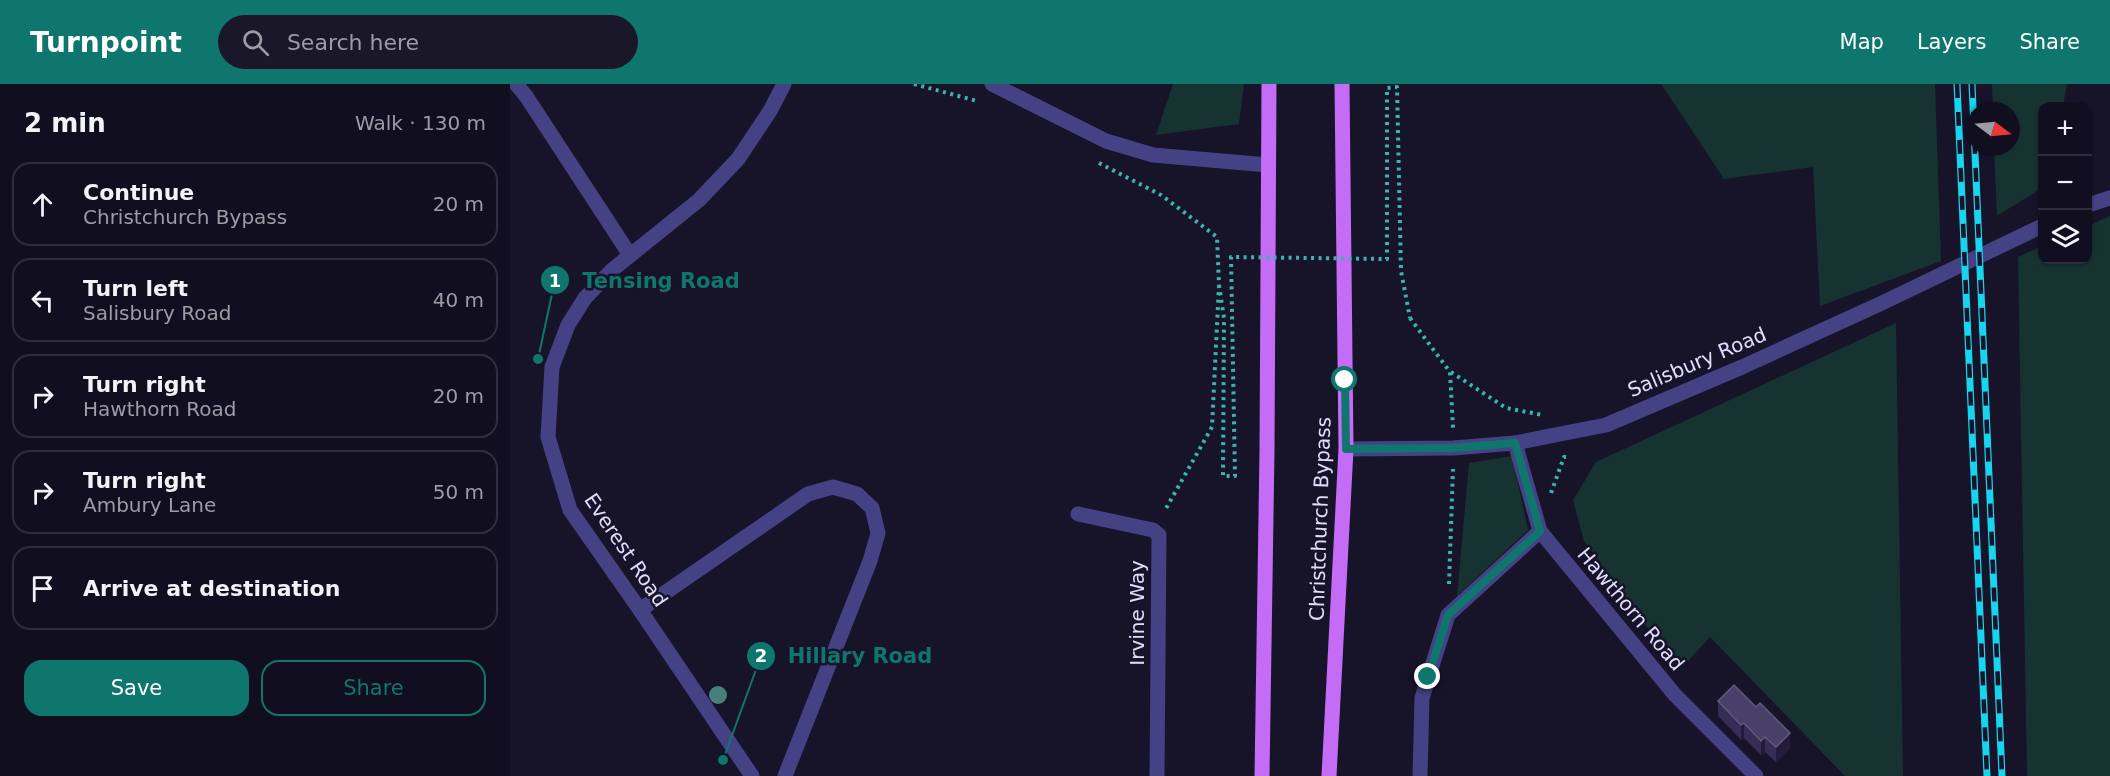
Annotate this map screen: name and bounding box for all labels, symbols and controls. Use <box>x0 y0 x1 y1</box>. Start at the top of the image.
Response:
search box <box>218 15 638 69</box>
text: Turnpoint <box>30 26 182 59</box>
icon: search <box>239 26 272 59</box>
text: Search here <box>287 30 419 55</box>
text: Map <box>1840 30 1884 54</box>
text: Layers <box>1917 30 1986 54</box>
text: Share <box>2019 30 2080 54</box>
north arrow <box>1966 102 2020 156</box>
map controls <box>2038 102 2092 264</box>
button: + <box>2038 102 2092 156</box>
text: 2 min <box>24 108 106 138</box>
text: Walk · 130 m <box>355 111 486 135</box>
button: − <box>2038 156 2092 210</box>
text: Continue <box>83 180 194 205</box>
icon: ahead <box>26 188 59 221</box>
text: 20 m <box>433 192 484 216</box>
text: Christchurch Bypass <box>83 205 287 229</box>
button: layers <box>2038 210 2092 264</box>
callout: Tensing Road <box>540 261 751 300</box>
text: Tensing Road <box>582 269 740 293</box>
text: 1 <box>549 270 561 291</box>
text: Turn left <box>83 276 188 301</box>
icon: left <box>26 284 59 317</box>
text: 40 m <box>433 288 484 312</box>
text: Salisbury Road <box>83 301 231 325</box>
street label: Salisbury Road <box>1624 322 1770 402</box>
route start <box>1331 366 1357 392</box>
text: Turn right <box>83 372 206 397</box>
icon: right <box>26 380 59 413</box>
text: 20 m <box>433 384 484 408</box>
text: Hawthorn Road <box>83 397 237 421</box>
street label: Christchurch Bypass <box>1304 417 1336 621</box>
text: Turn right <box>83 468 206 493</box>
icon: right <box>26 476 59 509</box>
text: 50 m <box>433 480 484 504</box>
street label: Everest Road <box>579 489 673 611</box>
text: Ambury Lane <box>83 493 216 517</box>
street label: Hawthorn Road <box>1572 542 1690 676</box>
street label: Irvine Way <box>1125 560 1149 666</box>
icon: arrive <box>26 572 59 605</box>
text: Arrive at destination <box>83 576 340 601</box>
callout: Hillary Road <box>746 637 944 676</box>
text: Hillary Road <box>788 644 932 668</box>
text: 2 <box>755 645 767 666</box>
button: Save <box>24 660 249 716</box>
button: Share <box>261 660 486 716</box>
route end <box>1414 663 1440 689</box>

